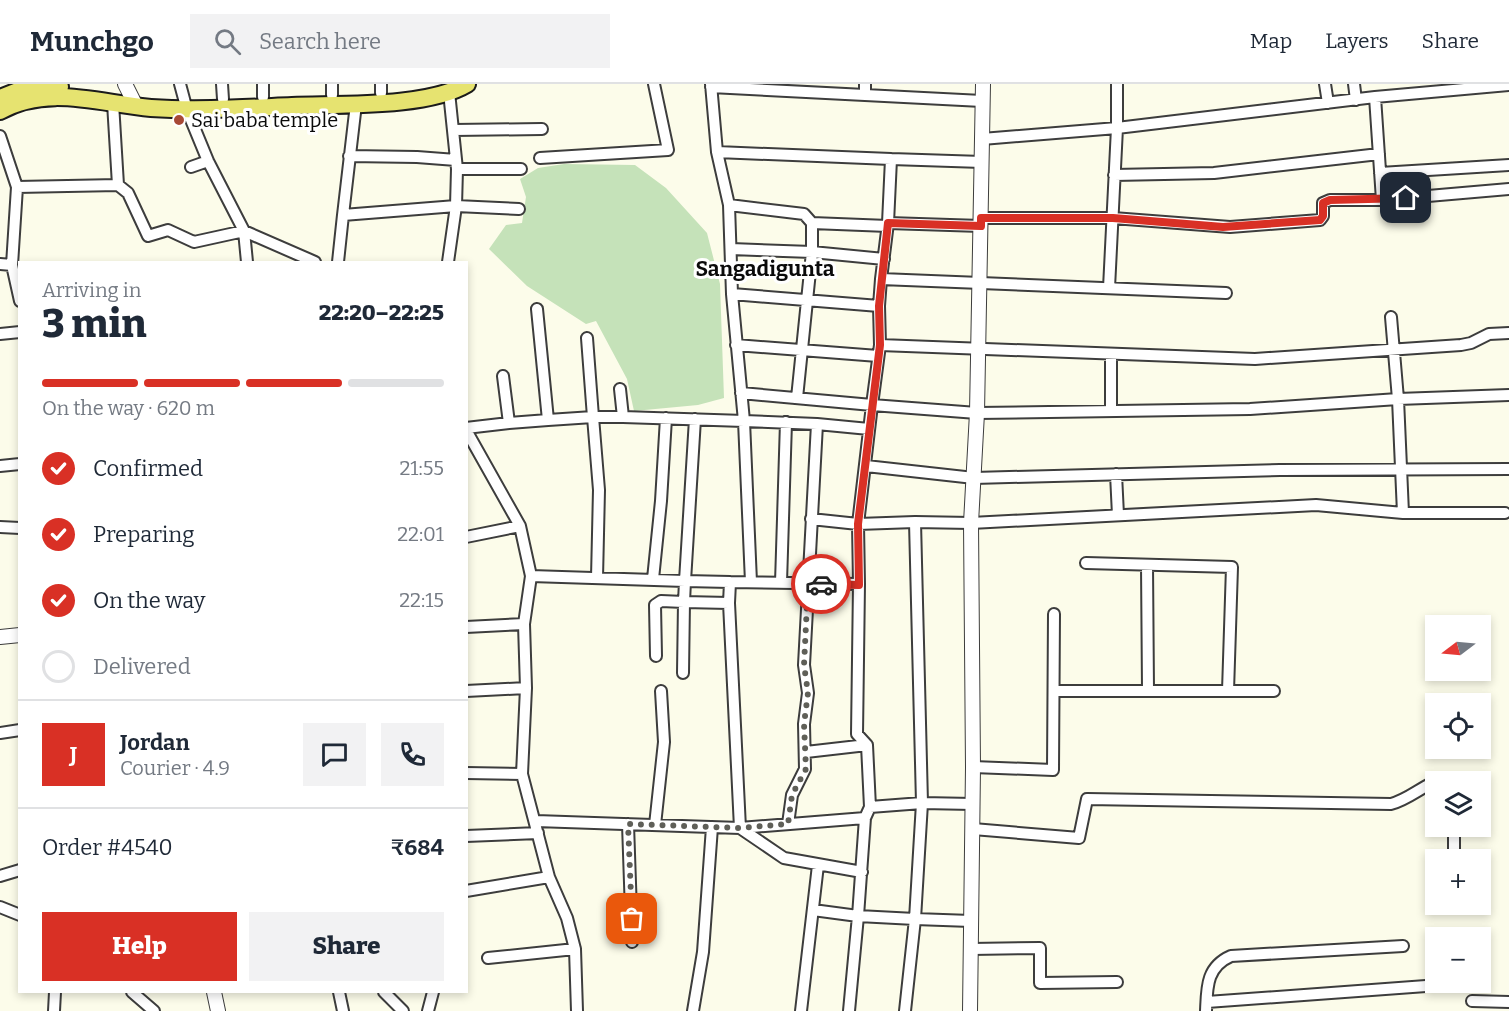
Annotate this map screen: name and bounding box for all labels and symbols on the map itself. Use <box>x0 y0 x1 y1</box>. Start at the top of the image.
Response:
place label: Sai baba temple <box>191 108 338 132</box>
marker: Sai baba temple <box>172 113 186 127</box>
pin <box>1380 172 1431 223</box>
district label: Sangadigunta <box>695 256 835 282</box>
courier <box>791 554 851 614</box>
north arrow <box>1425 615 1491 681</box>
pin <box>606 893 657 944</box>

